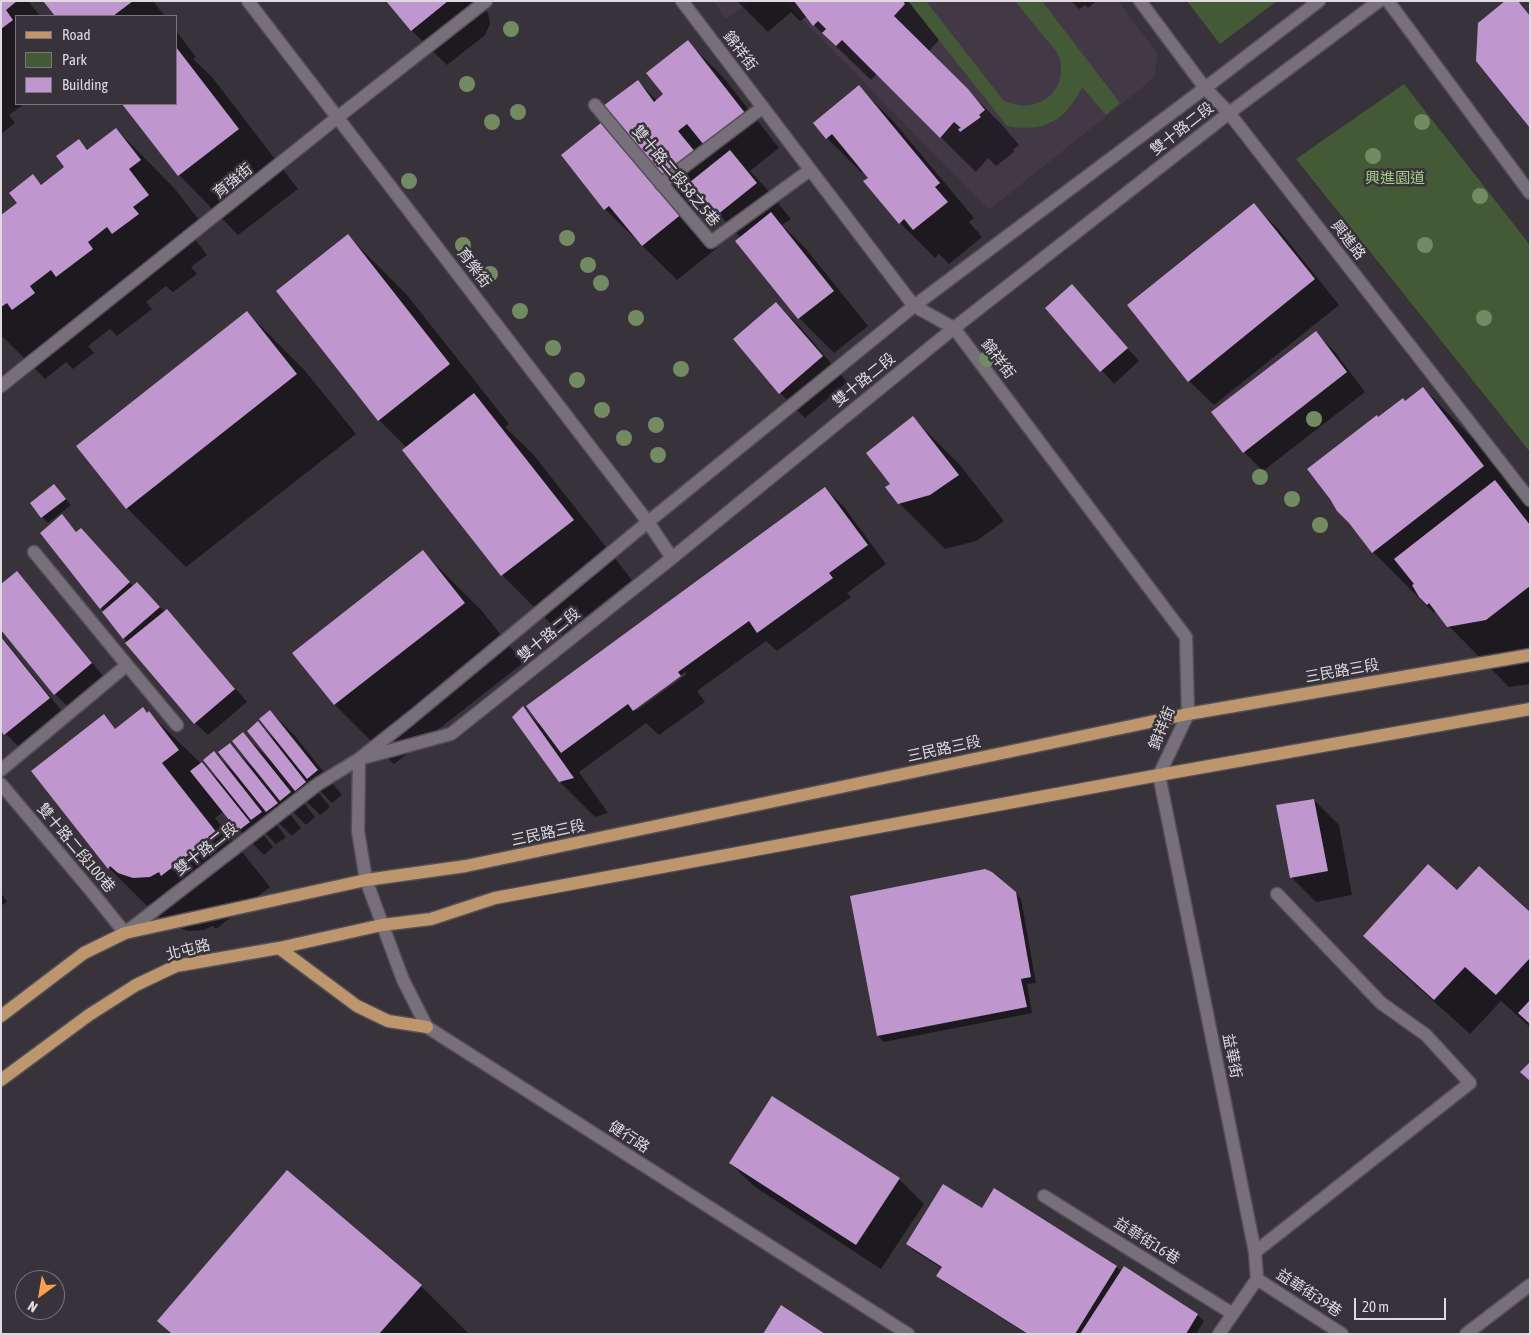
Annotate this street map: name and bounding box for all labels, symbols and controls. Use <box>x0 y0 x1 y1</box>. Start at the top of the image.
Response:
legend <box>15 15 178 105</box>
text: Road <box>62 26 91 43</box>
street label: 錦祥街 <box>719 28 761 74</box>
text: Park <box>62 51 87 68</box>
text: Building <box>62 76 108 93</box>
street label: 雙十路二段 <box>1147 99 1217 159</box>
street label: 雙十路二段58之5巷 <box>629 122 723 230</box>
street label: 育強街 <box>210 160 256 202</box>
park label: 興進園道 <box>1365 169 1425 187</box>
street label: 興進路 <box>1327 217 1369 263</box>
street label: 育樂街 <box>453 245 495 291</box>
street label: 錦祥街 <box>977 336 1019 382</box>
street label: 雙十路二段 <box>829 349 899 411</box>
street label: 雙十路二段 <box>514 604 584 666</box>
street label: 三民路三段 <box>1304 656 1380 686</box>
street label: 錦祥街 <box>1145 704 1179 752</box>
street label: 三民路三段 <box>905 732 983 766</box>
street label: 雙十路二段100巷 <box>33 800 119 896</box>
street label: 三民路三段 <box>509 816 587 850</box>
street label: 雙十路二段 <box>171 819 241 879</box>
street label: 北屯路 <box>164 936 212 964</box>
street label: 益華街 <box>1219 1032 1245 1080</box>
street label: 健行路 <box>605 1117 653 1157</box>
street label: 益華街16巷 <box>1111 1214 1183 1268</box>
street label: 益華街39巷 <box>1273 1265 1345 1321</box>
north arrow <box>15 1270 65 1320</box>
scale bar <box>1356 1288 1448 1320</box>
text: N <box>25 1298 40 1316</box>
text: 20 m <box>1362 1298 1389 1315</box>

